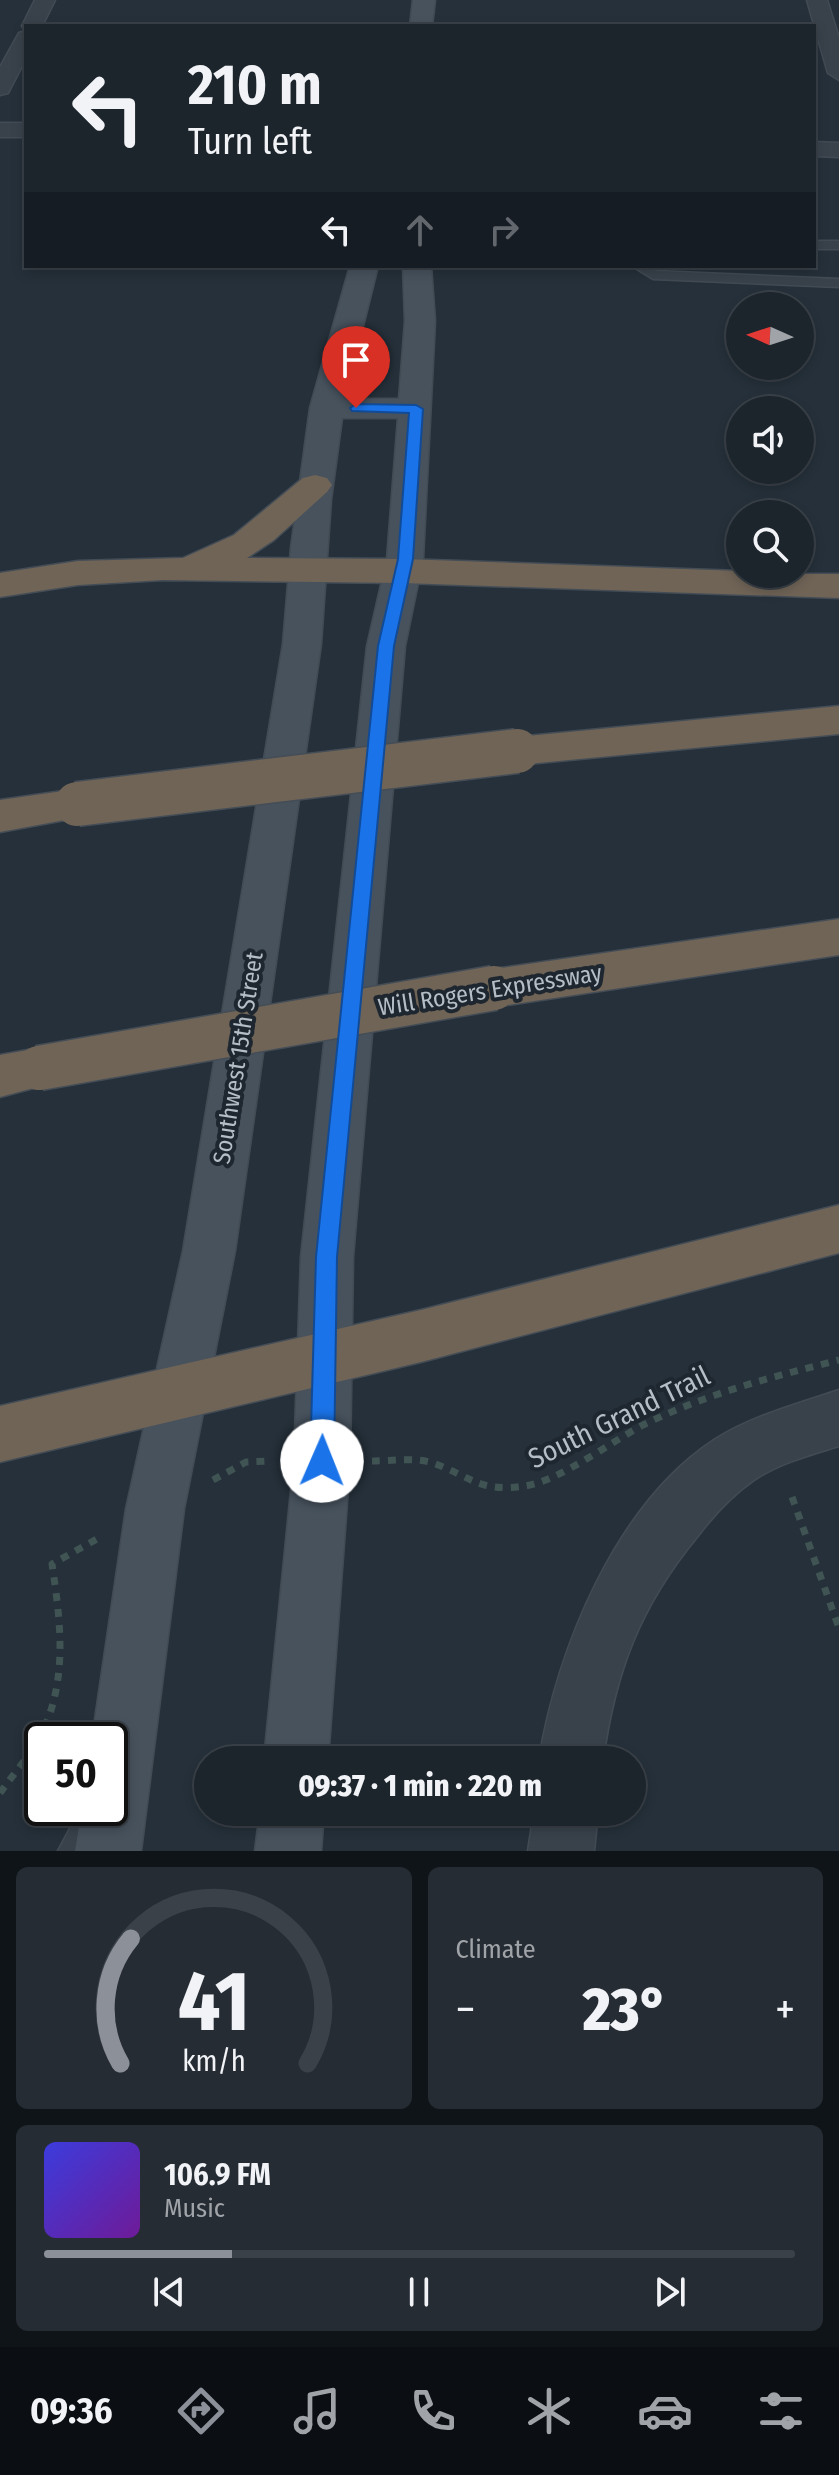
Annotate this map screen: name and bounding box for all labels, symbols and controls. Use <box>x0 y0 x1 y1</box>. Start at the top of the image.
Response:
text: 210 m <box>188 52 322 119</box>
icon: left <box>56 56 160 160</box>
text: Turn left <box>188 120 312 164</box>
icon: left <box>314 208 358 252</box>
icon: ahead <box>398 208 442 252</box>
icon: right <box>482 208 526 252</box>
north arrow <box>726 292 814 380</box>
map controls <box>726 292 814 588</box>
pin <box>322 326 390 408</box>
icon: arrive <box>334 338 378 382</box>
button: sound <box>726 396 814 484</box>
button: search <box>726 500 814 588</box>
street label: Southwest 15th Street <box>207 950 269 1166</box>
street label: Will Rogers Expressway <box>376 958 604 1022</box>
street label: South Grand Trail <box>523 1359 715 1475</box>
position arrow <box>280 1419 364 1503</box>
speed limit sign: 50 <box>24 1722 128 1826</box>
text: 09:37 · 1 min · 220 m <box>298 1768 542 1804</box>
text: Climate <box>456 1934 536 1965</box>
text: 41 <box>178 1952 250 2052</box>
text: 23° <box>583 1974 668 2046</box>
text: − <box>456 1983 475 2036</box>
text: + <box>775 1983 795 2036</box>
text: km/h <box>182 2044 246 2079</box>
text: 106.9 FM <box>164 2157 271 2193</box>
text: Music <box>164 2193 225 2224</box>
icon: previous <box>147 2270 191 2314</box>
icon: pause <box>397 2270 441 2314</box>
icon: next <box>648 2270 692 2314</box>
icon: directions <box>173 2383 229 2439</box>
icon: music <box>289 2383 345 2439</box>
icon: phone <box>405 2383 461 2439</box>
icon: climate <box>521 2383 577 2439</box>
icon: car <box>637 2383 693 2439</box>
icon: filters <box>753 2383 809 2439</box>
text: 09:36 <box>30 2389 113 2433</box>

